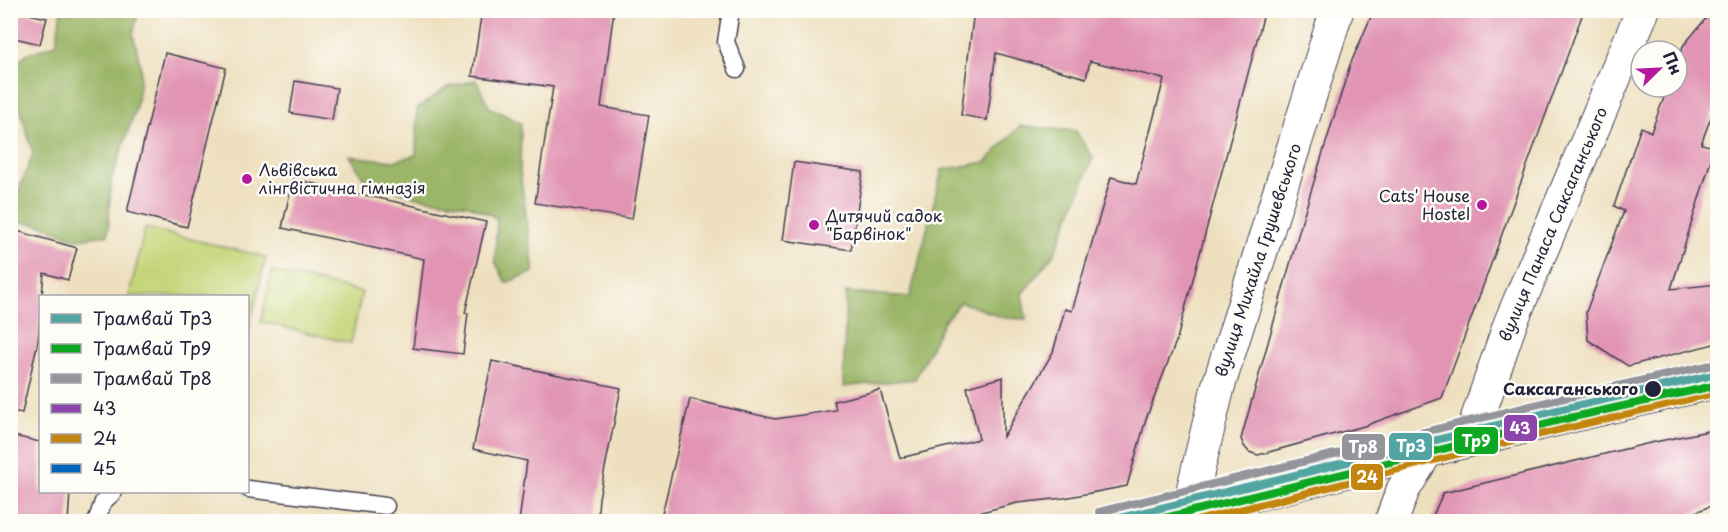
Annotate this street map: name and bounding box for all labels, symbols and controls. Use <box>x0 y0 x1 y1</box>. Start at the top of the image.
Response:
north arrow <box>1629 39 1689 99</box>
text: Пн <box>1658 47 1689 78</box>
street label: вулиця Панаса Саксаганського <box>1492 103 1612 345</box>
street label: вулиця Михайла Грушевського <box>1208 140 1306 380</box>
place label: Львівська лінгвістична гімназія <box>258 157 426 199</box>
marker: Львівська лінгвістична гімназія <box>240 172 254 186</box>
place label: Cats' House Hostel <box>1379 183 1470 225</box>
marker: Cats' House Hostel <box>1475 198 1489 212</box>
place label: Дитячий садок "Барвінок" <box>825 203 943 245</box>
marker: Дитячий садок "Барвінок" <box>807 218 821 232</box>
legend <box>39 295 249 493</box>
text: Трамвай Тр3 <box>93 304 212 331</box>
text: Трамвай Тр9 <box>93 334 211 361</box>
text: Трамвай Тр8 <box>93 364 212 391</box>
place label: Саксаганського <box>1503 376 1638 400</box>
marker: Саксаганського <box>1643 379 1663 399</box>
text: 43 <box>93 394 116 421</box>
line badge: 43 <box>1503 414 1538 442</box>
text: 43 <box>1509 415 1531 439</box>
text: 24 <box>93 424 117 451</box>
line badge: Тр9 <box>1453 426 1499 455</box>
text: Тр9 <box>1461 428 1491 452</box>
line badge: Тр3 <box>1388 432 1433 461</box>
line badge: Тр8 <box>1341 433 1386 461</box>
text: Тр3 <box>1396 433 1426 457</box>
text: Тр8 <box>1348 434 1378 458</box>
text: 45 <box>93 454 116 481</box>
line badge: 24 <box>1350 463 1384 491</box>
text: 24 <box>1356 464 1378 488</box>

